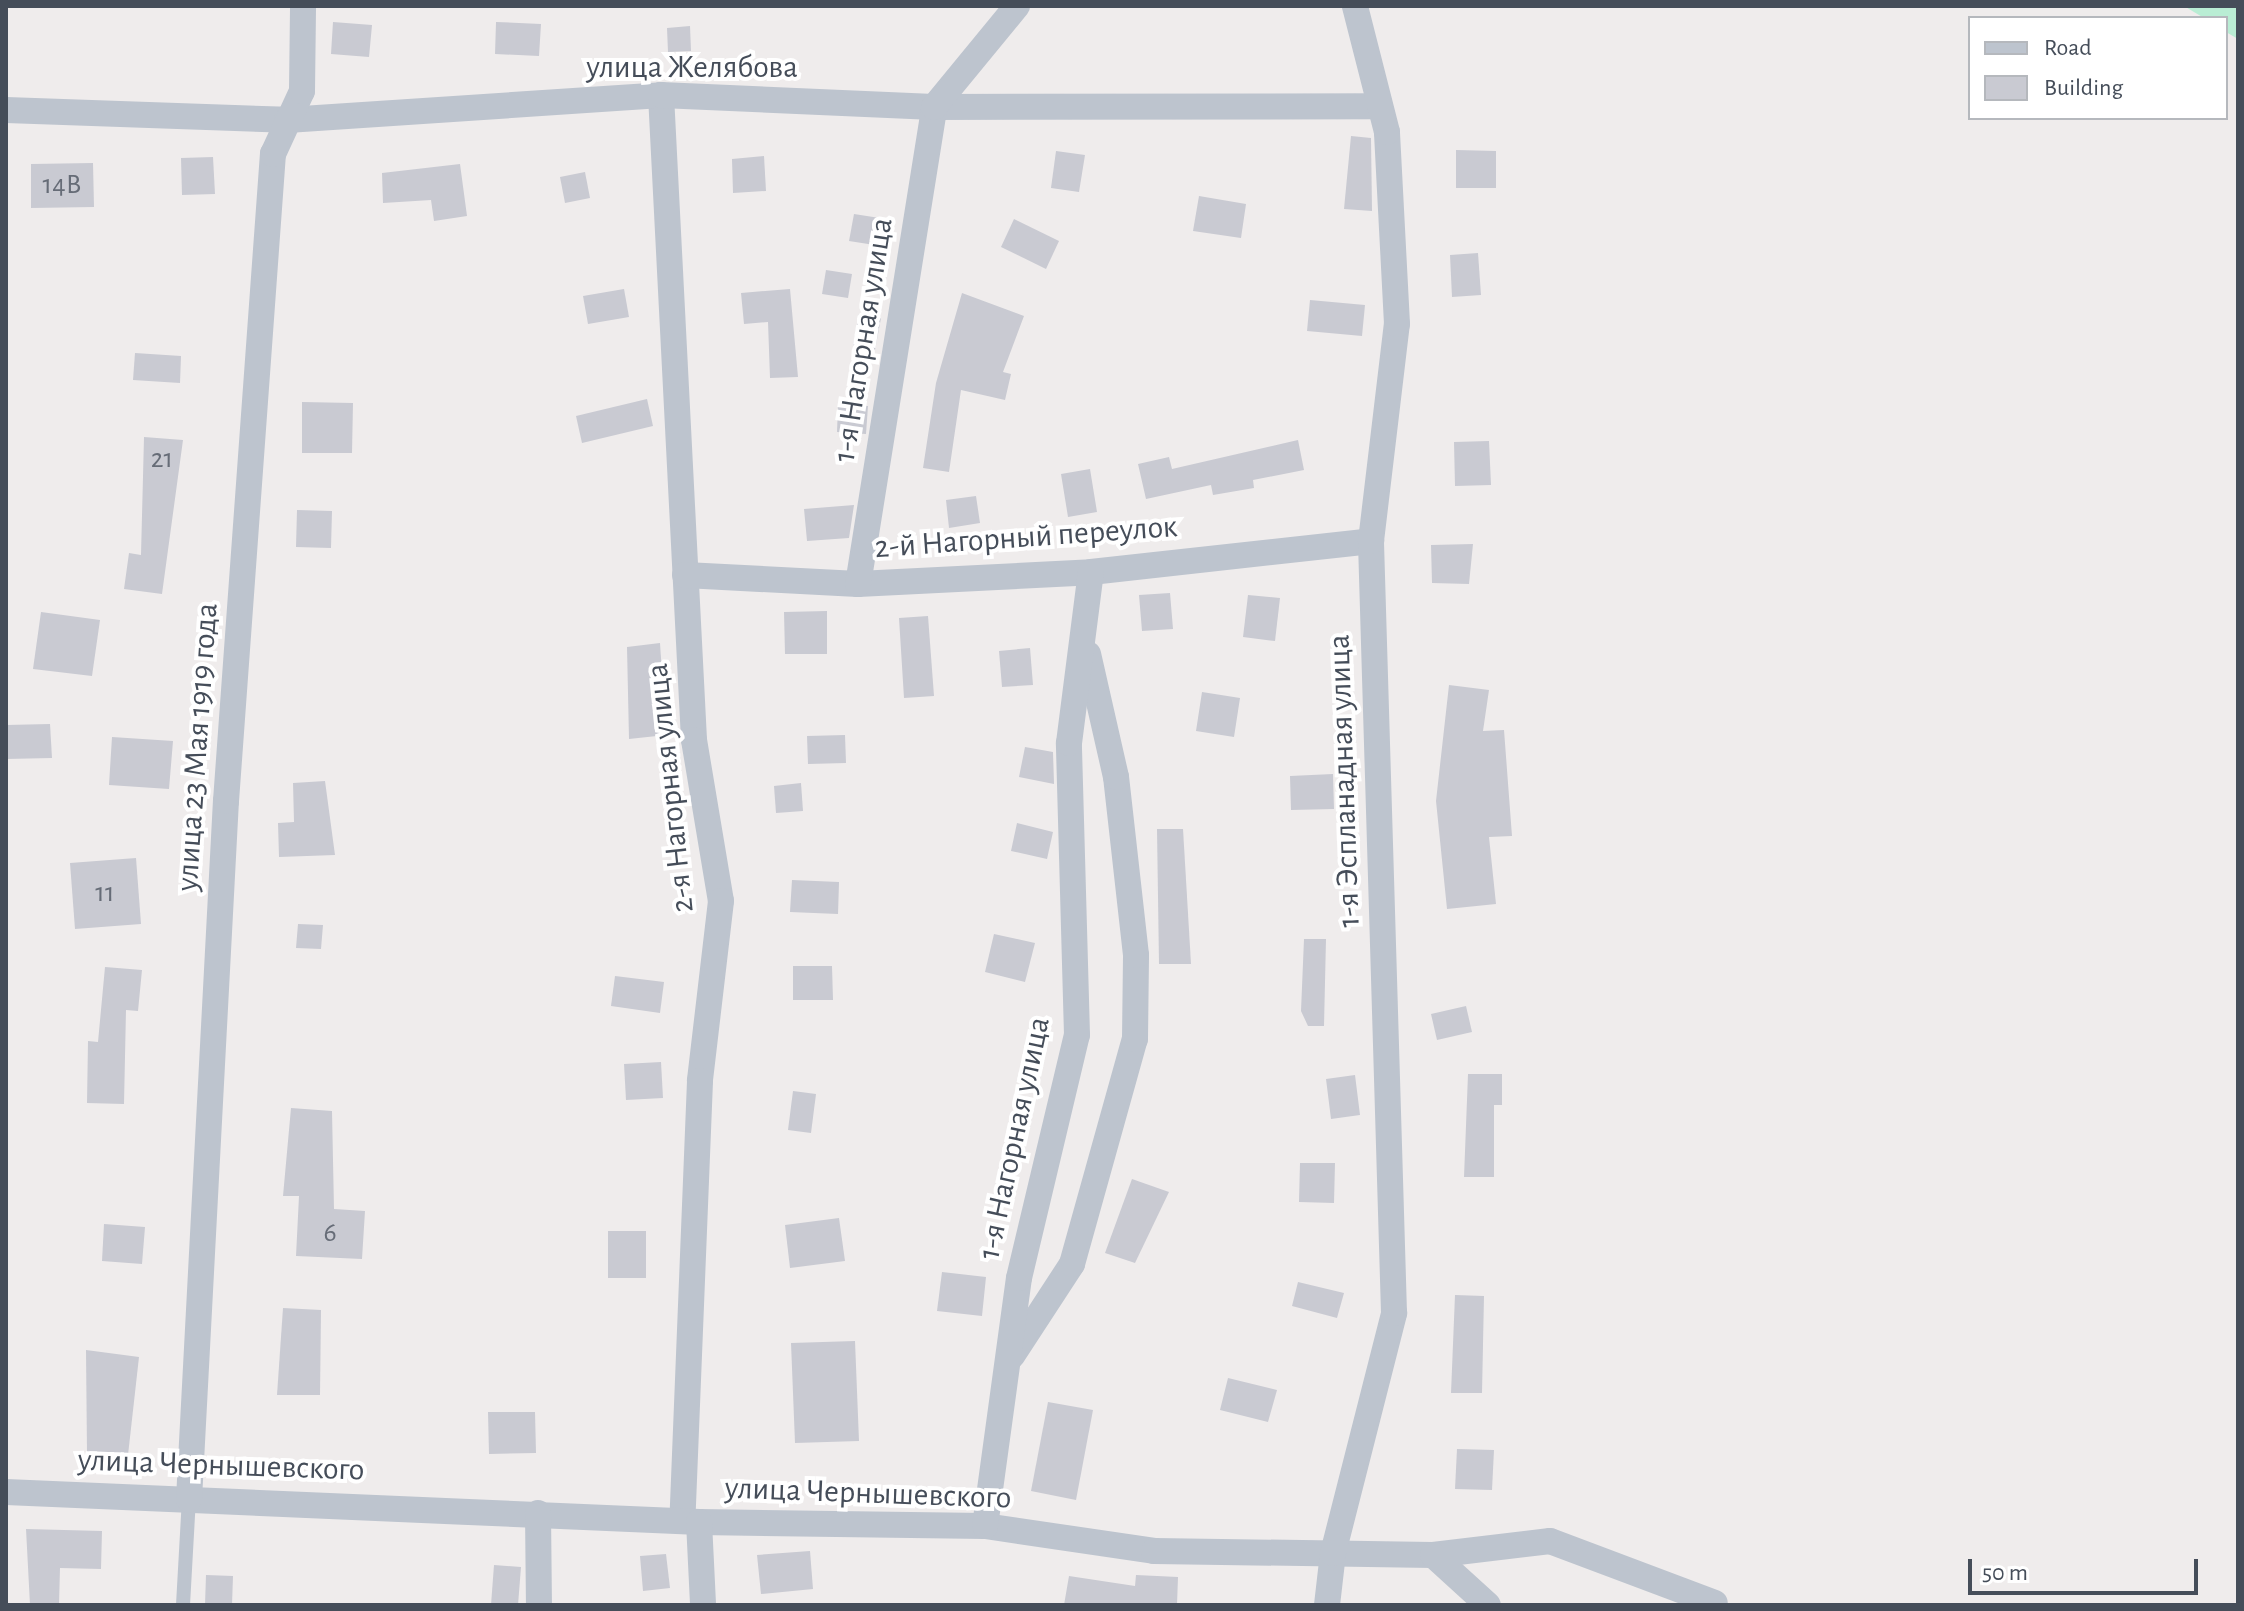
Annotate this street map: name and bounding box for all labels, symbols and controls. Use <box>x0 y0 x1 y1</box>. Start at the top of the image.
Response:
legend <box>1968 16 2228 120</box>
text: Road <box>2044 36 2092 60</box>
street label: улица Желябова <box>586 48 798 86</box>
text: Building <box>2044 76 2123 100</box>
house number: 14В <box>43 168 81 202</box>
street label: 1-я Нагорная улица <box>825 215 901 465</box>
house number: 21 <box>151 442 173 476</box>
street label: 2-й Нагорный переулок <box>873 507 1179 567</box>
street label: улица 23 Мая 1919 года <box>168 602 226 892</box>
street label: 1-я Эспланадная улица <box>1320 634 1368 928</box>
street label: 2-я Нагорная улица <box>638 662 702 914</box>
house number: 11 <box>95 876 115 910</box>
street label: 1-я Нагорная улица <box>970 1013 1058 1263</box>
house number: 6 <box>323 1216 337 1250</box>
street label: улица Чернышевского <box>77 1441 365 1489</box>
street label: улица Чернышевского <box>724 1469 1012 1517</box>
scale bar <box>1972 1543 2202 1593</box>
text: 50 m <box>1982 1561 2028 1585</box>

